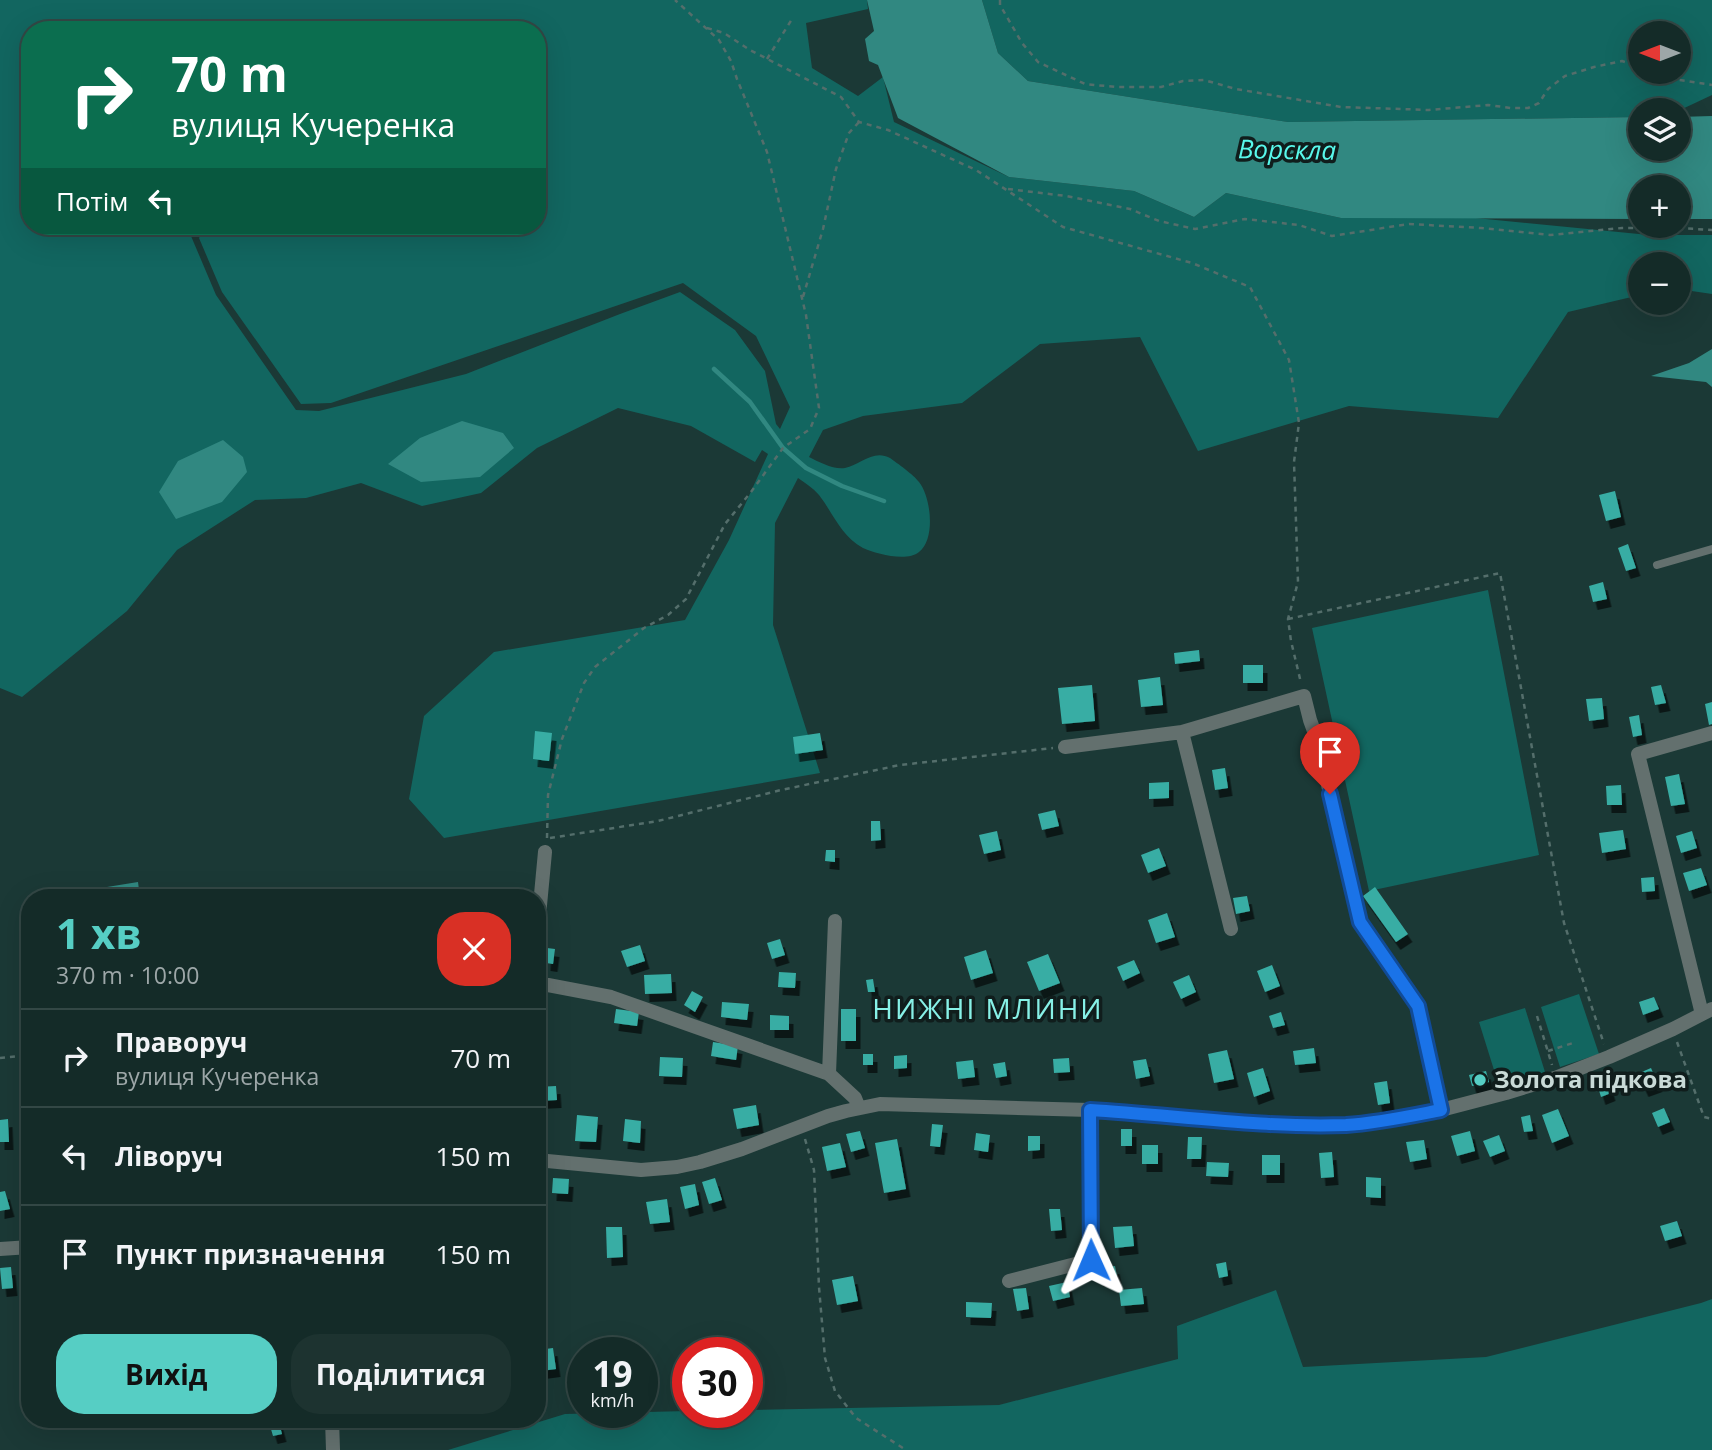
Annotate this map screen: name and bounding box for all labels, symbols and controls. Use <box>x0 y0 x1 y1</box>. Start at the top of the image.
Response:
north arrow <box>1628 21 1690 84</box>
map controls <box>1628 21 1691 315</box>
text: 70 m <box>171 40 288 106</box>
icon: right <box>56 49 147 140</box>
button: layers <box>1628 98 1691 161</box>
text: вулиця Кучеренка <box>171 103 455 146</box>
water label: Ворскла <box>1238 130 1337 168</box>
button: + <box>1628 175 1691 238</box>
icon: left <box>142 182 180 220</box>
text: Потім <box>56 183 128 219</box>
button: − <box>1628 252 1691 315</box>
pin <box>1300 722 1360 794</box>
icon: arrive <box>1311 733 1349 771</box>
text: 1 хв <box>56 904 142 961</box>
button: close <box>437 912 511 986</box>
text: 370 m · 10:00 <box>56 959 199 991</box>
district label: НИЖНІ МЛИНИ <box>872 989 1104 1027</box>
text: Праворуч <box>115 1024 247 1060</box>
icon: right <box>56 1039 94 1077</box>
text: 70 m <box>450 1040 511 1076</box>
text: вулиця Кучеренка <box>115 1060 319 1092</box>
place label: Золота підкова <box>1494 1062 1687 1095</box>
marker: Золота підкова <box>1472 1072 1488 1088</box>
icon: left <box>56 1137 94 1175</box>
text: Ліворуч <box>115 1138 223 1174</box>
text: 150 m <box>436 1138 511 1174</box>
position arrow <box>1054 1223 1128 1297</box>
icon: arrive <box>56 1235 94 1273</box>
text: Пункт призначення <box>115 1236 385 1272</box>
text: 150 m <box>436 1236 511 1272</box>
button: Вихід <box>56 1334 277 1414</box>
button: Поділитися <box>291 1334 511 1414</box>
speed limit sign: 30 <box>672 1337 763 1428</box>
text: 19 <box>592 1350 633 1397</box>
text: km/h <box>591 1388 634 1412</box>

